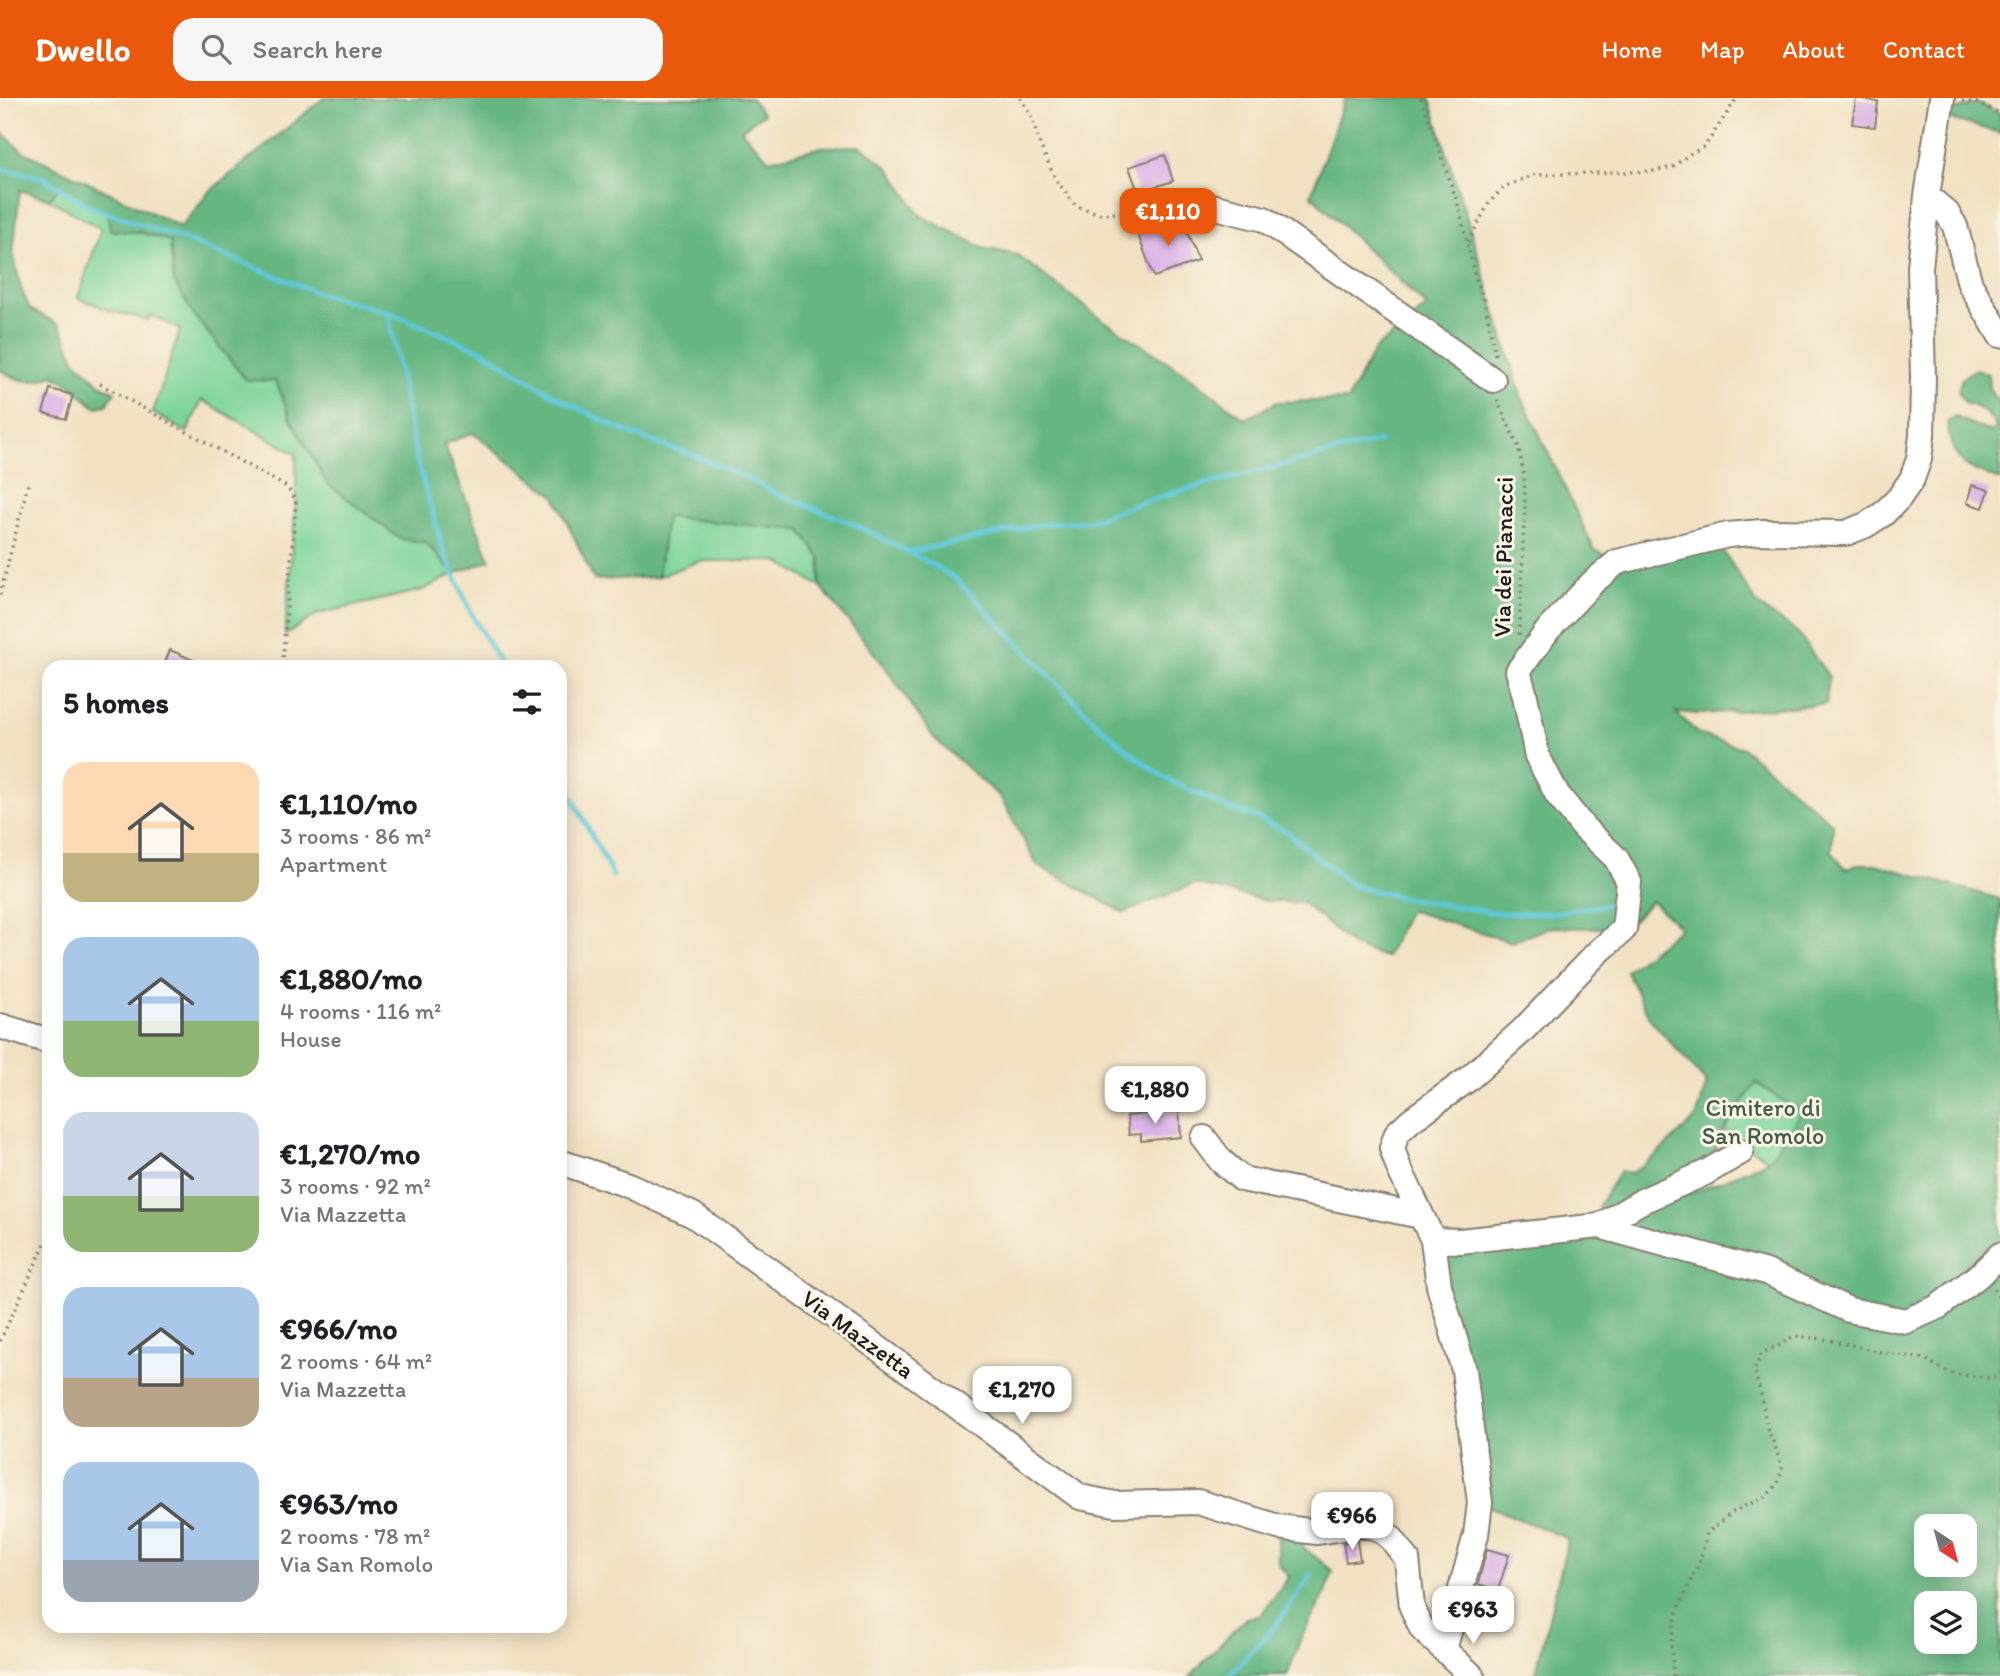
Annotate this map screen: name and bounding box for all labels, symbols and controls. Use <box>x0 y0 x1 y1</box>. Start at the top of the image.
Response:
search box <box>173 18 663 81</box>
text: Dwello <box>35 30 131 69</box>
icon: search <box>197 30 235 68</box>
text: Search here <box>253 33 383 65</box>
text: Home <box>1602 35 1662 64</box>
text: Map <box>1700 35 1744 64</box>
text: About <box>1782 35 1845 64</box>
text: Contact <box>1883 35 1965 64</box>
pin: €1,110 <box>1111 188 1225 248</box>
text: €1,110 <box>1136 197 1200 225</box>
street label: Via dei Pianacci <box>1487 476 1519 638</box>
icon: filters <box>508 683 546 721</box>
text: 5 homes <box>63 684 169 721</box>
text: €1,110/mo <box>280 785 418 822</box>
icon: home <box>119 790 203 874</box>
text: 3 rooms · 86 m² <box>280 822 432 850</box>
text: Apartment <box>280 850 387 878</box>
text: €1,880/mo <box>280 960 423 997</box>
icon: home <box>119 965 203 1049</box>
text: 4 rooms · 116 m² <box>280 997 442 1025</box>
text: House <box>280 1025 342 1053</box>
pin: €1,880 <box>1098 1066 1212 1126</box>
text: €1,880 <box>1121 1075 1189 1103</box>
park label: Cimitero di San Romolo <box>1702 1093 1824 1150</box>
text: €1,270/mo <box>280 1135 420 1172</box>
icon: home <box>119 1140 203 1224</box>
text: 3 rooms · 92 m² <box>280 1172 431 1200</box>
text: Via Mazzetta <box>280 1200 406 1228</box>
street label: Via Mazzetta <box>796 1284 920 1385</box>
text: €966/mo <box>280 1310 398 1347</box>
icon: home <box>119 1315 203 1399</box>
text: 2 rooms · 64 m² <box>280 1347 432 1375</box>
pin: €1,270 <box>965 1366 1079 1426</box>
text: Via Mazzetta <box>280 1375 406 1403</box>
text: €1,270 <box>989 1375 1055 1403</box>
text: €963/mo <box>280 1485 398 1522</box>
icon: home <box>119 1490 203 1574</box>
pin: €966 <box>1311 1492 1393 1552</box>
text: €966 <box>1327 1501 1377 1529</box>
north arrow <box>1914 1514 1978 1577</box>
map controls <box>1914 1514 1977 1654</box>
text: 2 rooms · 78 m² <box>280 1522 430 1550</box>
text: Via San Romolo <box>280 1550 433 1578</box>
pin: €963 <box>1432 1586 1514 1646</box>
button: layers <box>1914 1591 1977 1654</box>
text: €963 <box>1448 1595 1498 1623</box>

